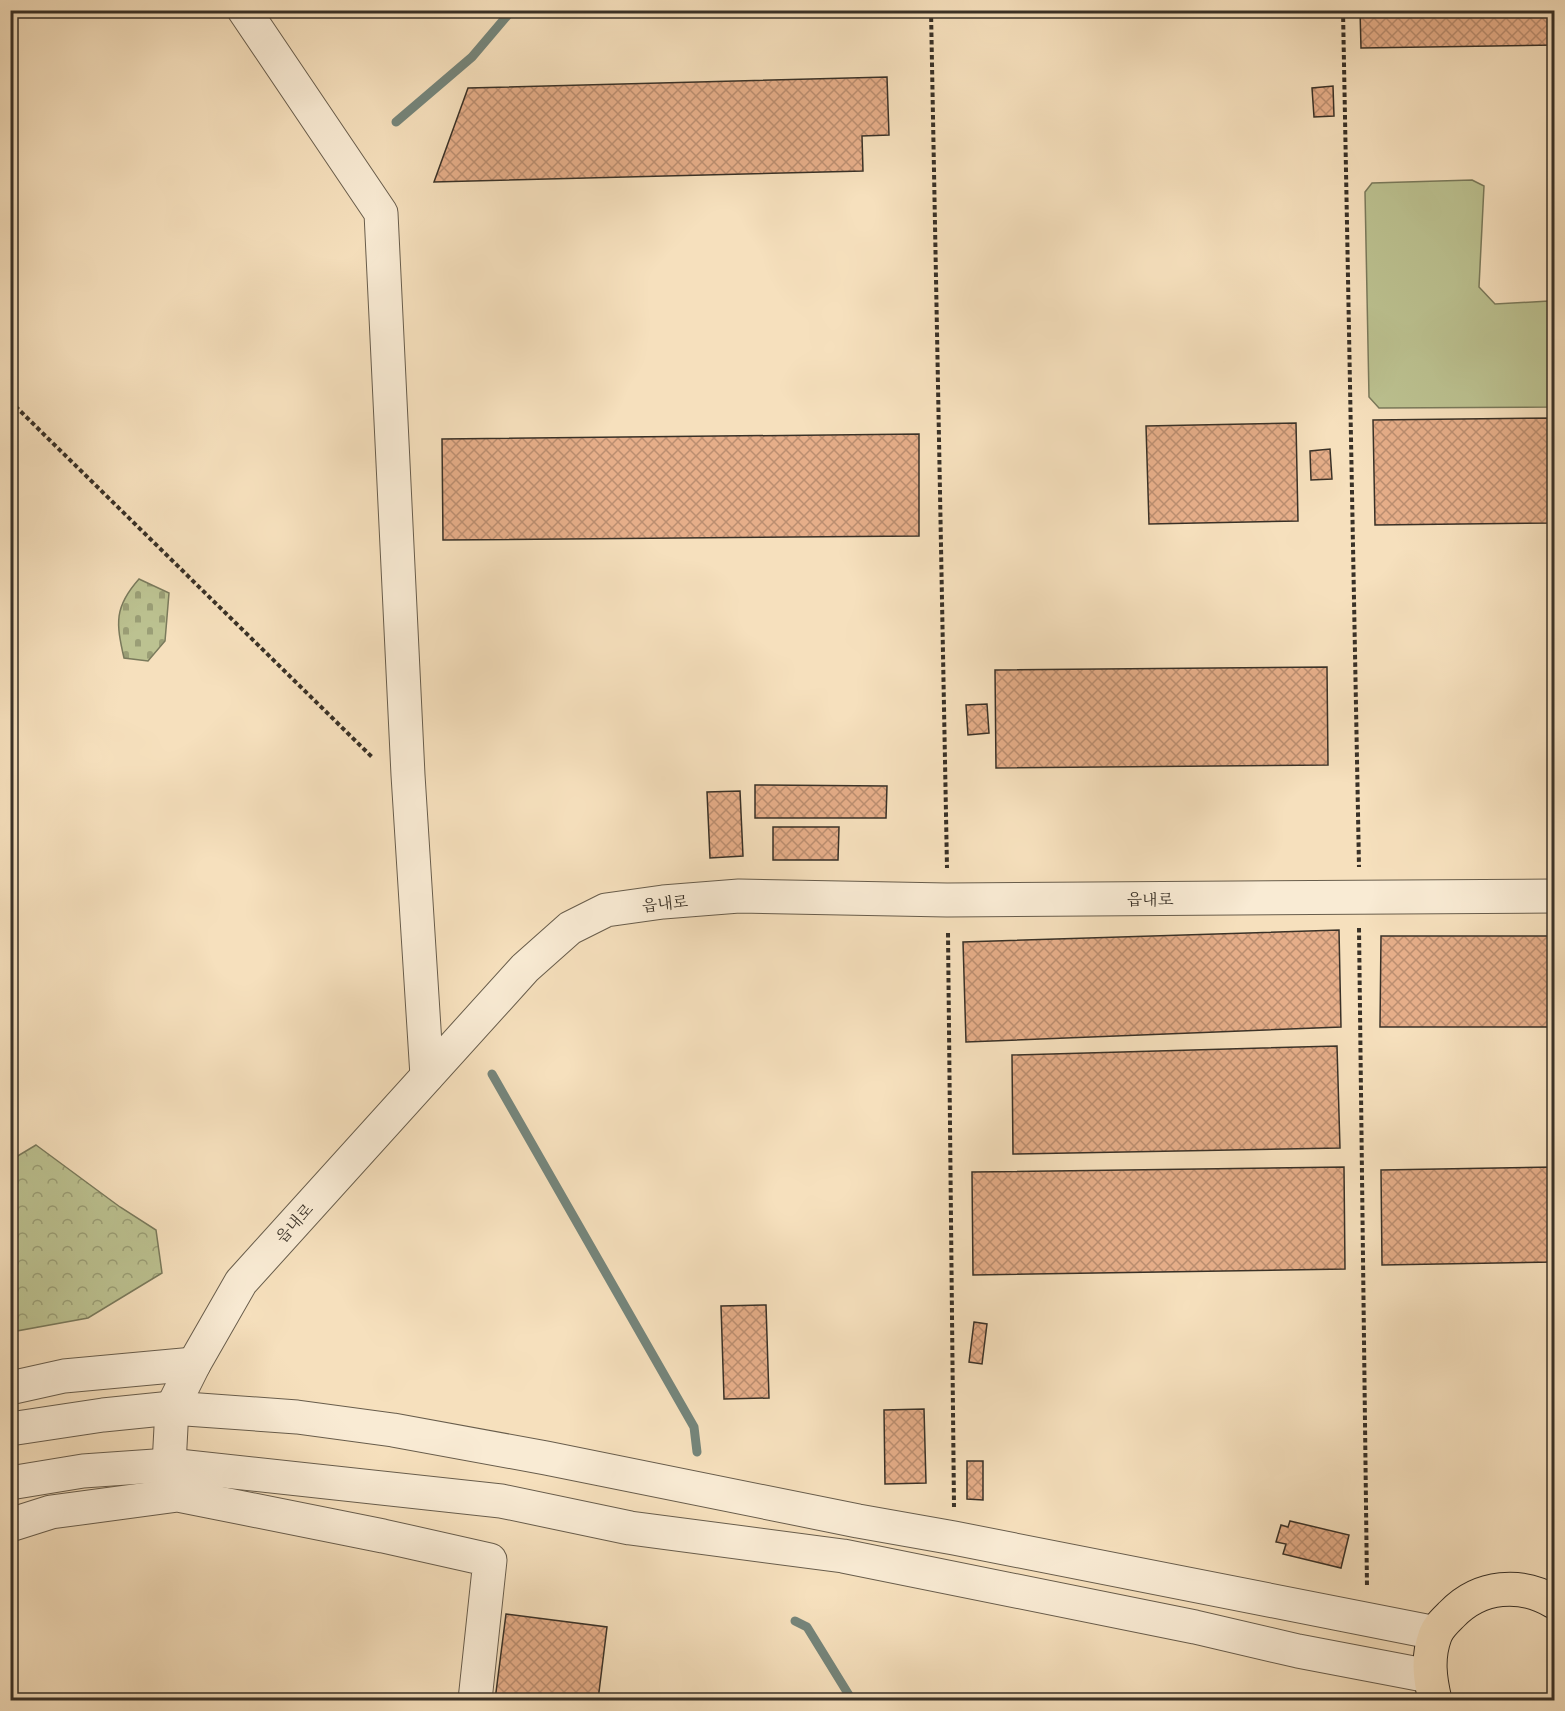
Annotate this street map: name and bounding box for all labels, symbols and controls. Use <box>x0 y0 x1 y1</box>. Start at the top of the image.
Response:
street label: 읍내로 <box>1127 889 1174 909</box>
street label: 읍내로 <box>641 891 690 915</box>
street label: 읍내로 <box>271 1199 317 1247</box>

